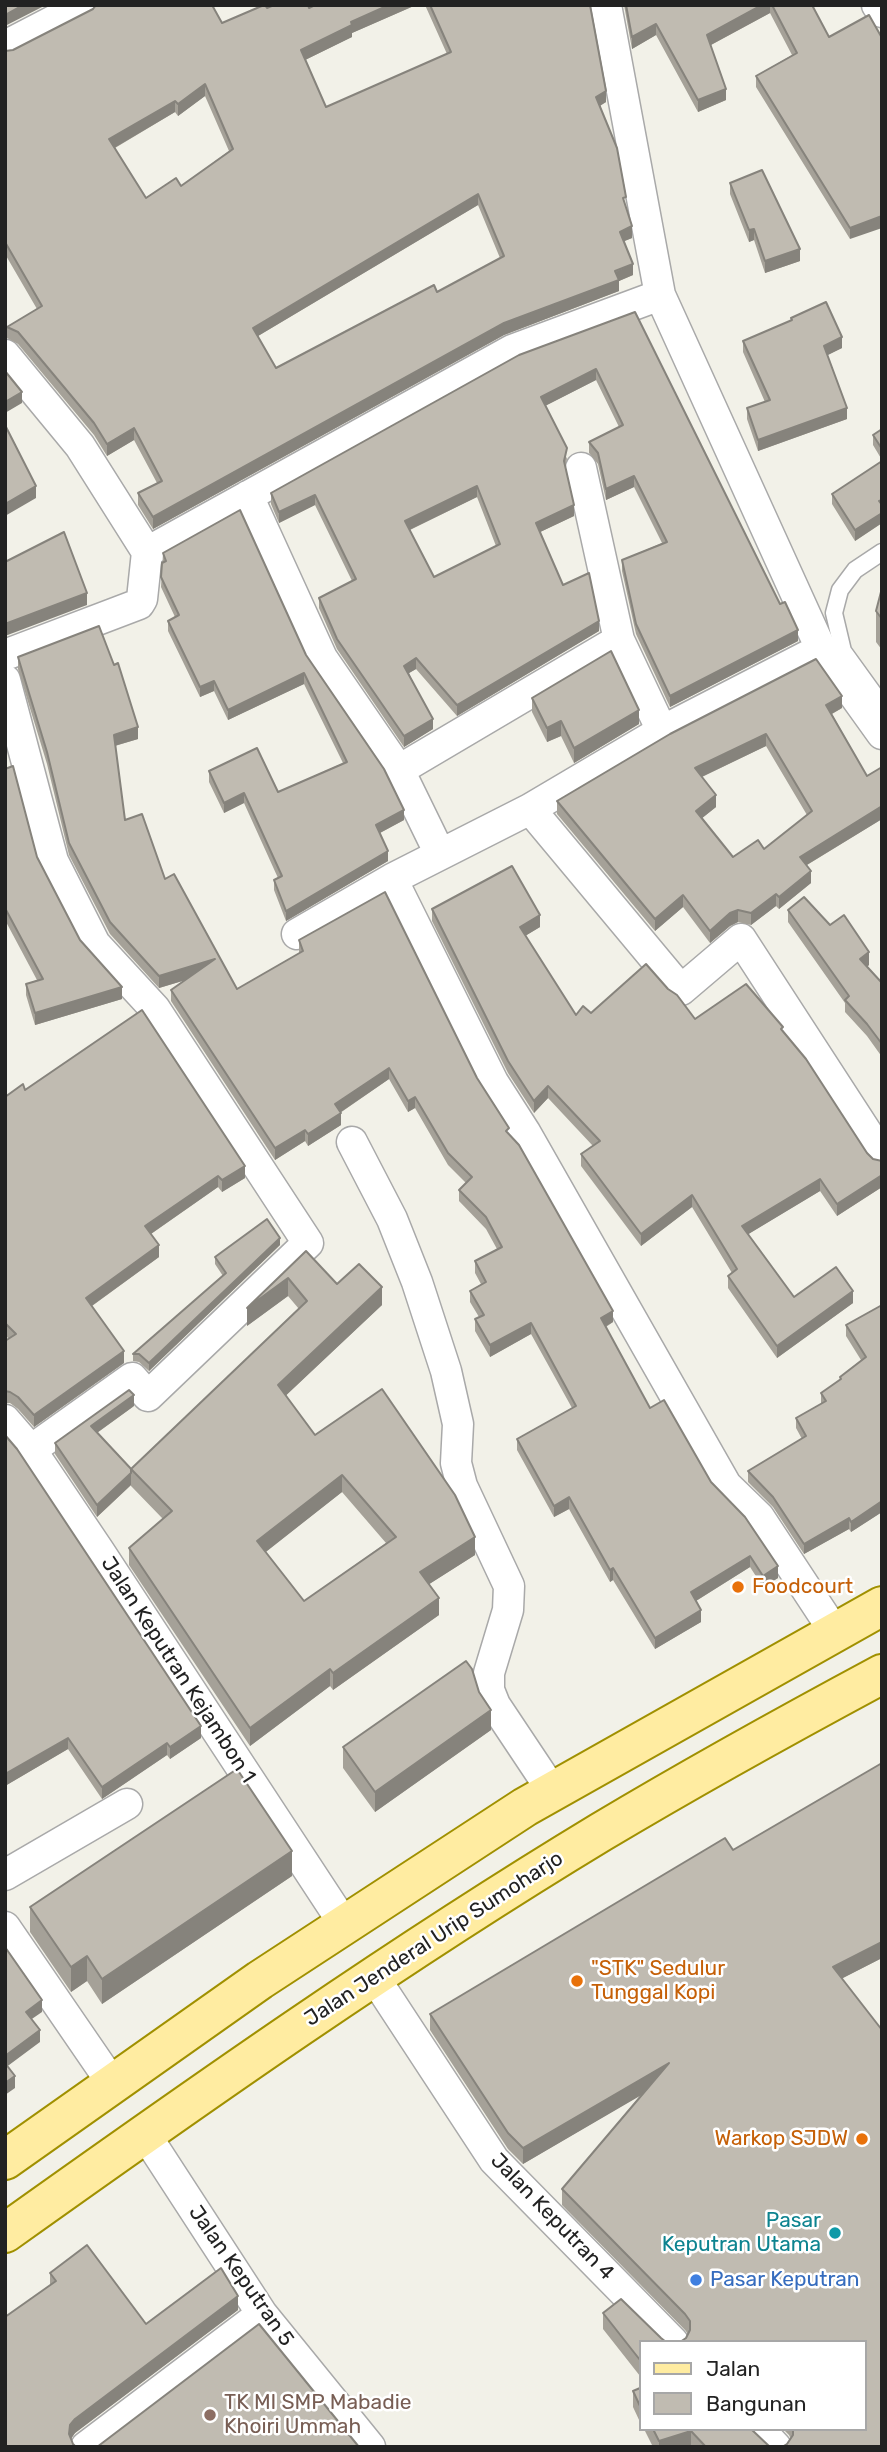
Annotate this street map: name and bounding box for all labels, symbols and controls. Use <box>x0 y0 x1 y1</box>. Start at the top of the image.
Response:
street label: Jalan Keputran Kejambon 1 <box>95 1552 261 1788</box>
place label: Foodcourt <box>752 1574 853 1600</box>
marker: Foodcourt <box>730 1579 746 1595</box>
street label: Jalan Jenderal Urip Sumoharjo <box>300 1846 568 2032</box>
place label: "STK" Sedulur Tunggal Kopi <box>591 1956 725 2006</box>
marker: "STK" Sedulur Tunggal Kopi <box>569 1973 585 1989</box>
place label: Warkop SJDW <box>715 2126 848 2152</box>
marker: Warkop SJDW <box>854 2131 870 2147</box>
street label: Jalan Keputran 4 <box>485 2148 619 2286</box>
street label: Jalan Keputran 5 <box>183 2201 299 2351</box>
place label: Pasar Keputran Utama <box>662 2208 821 2258</box>
marker: Pasar Keputran Utama <box>827 2225 843 2241</box>
place label: Pasar Keputran <box>710 2267 860 2293</box>
marker: Pasar Keputran <box>688 2272 704 2288</box>
legend <box>638 2340 866 2431</box>
text: Jalan <box>706 2356 760 2381</box>
place label: TK MI SMP Mabadie Khoiri Ummah <box>224 2390 412 2440</box>
text: Bangunan <box>706 2391 807 2416</box>
marker: TK MI SMP Mabadie Khoiri Ummah <box>202 2407 218 2423</box>

